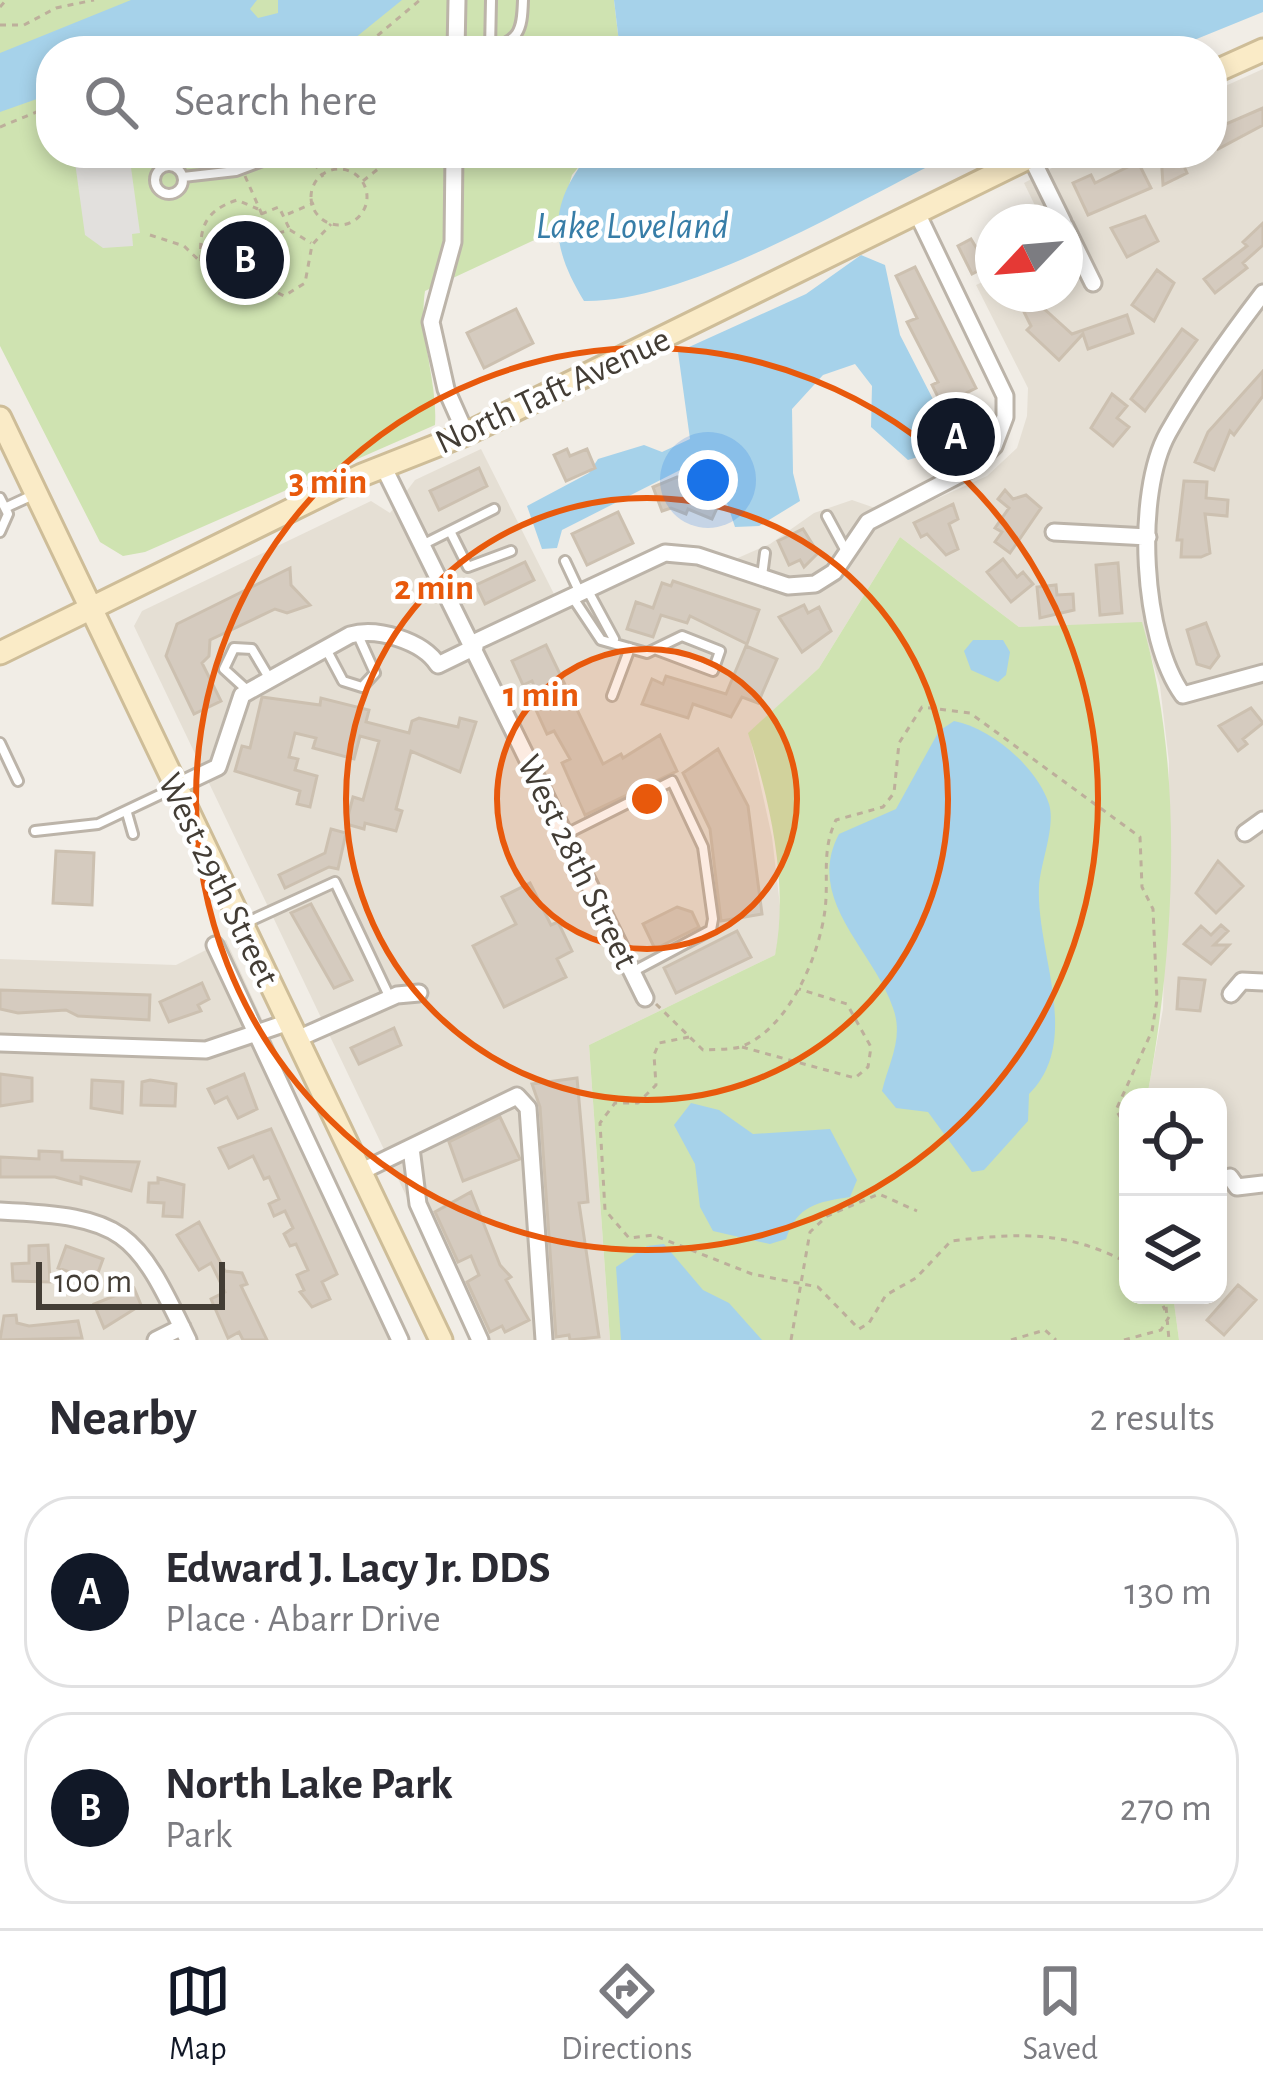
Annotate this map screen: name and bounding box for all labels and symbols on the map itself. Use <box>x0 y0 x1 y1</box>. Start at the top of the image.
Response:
north arrow <box>975 204 1083 312</box>
water label: Lake Loveland <box>535 207 729 246</box>
pin: B <box>206 215 284 305</box>
street label: North Taft Avenue <box>430 321 676 461</box>
pin: A <box>917 392 995 482</box>
your location <box>678 450 738 510</box>
text: 3 min <box>289 464 367 500</box>
text: 2 min <box>394 570 474 606</box>
text: 1 min <box>503 677 579 713</box>
street label: West 28th Street <box>510 750 645 975</box>
street label: West 29th Street <box>151 768 285 993</box>
centre of rings <box>626 778 668 820</box>
scale bar <box>36 1256 225 1309</box>

